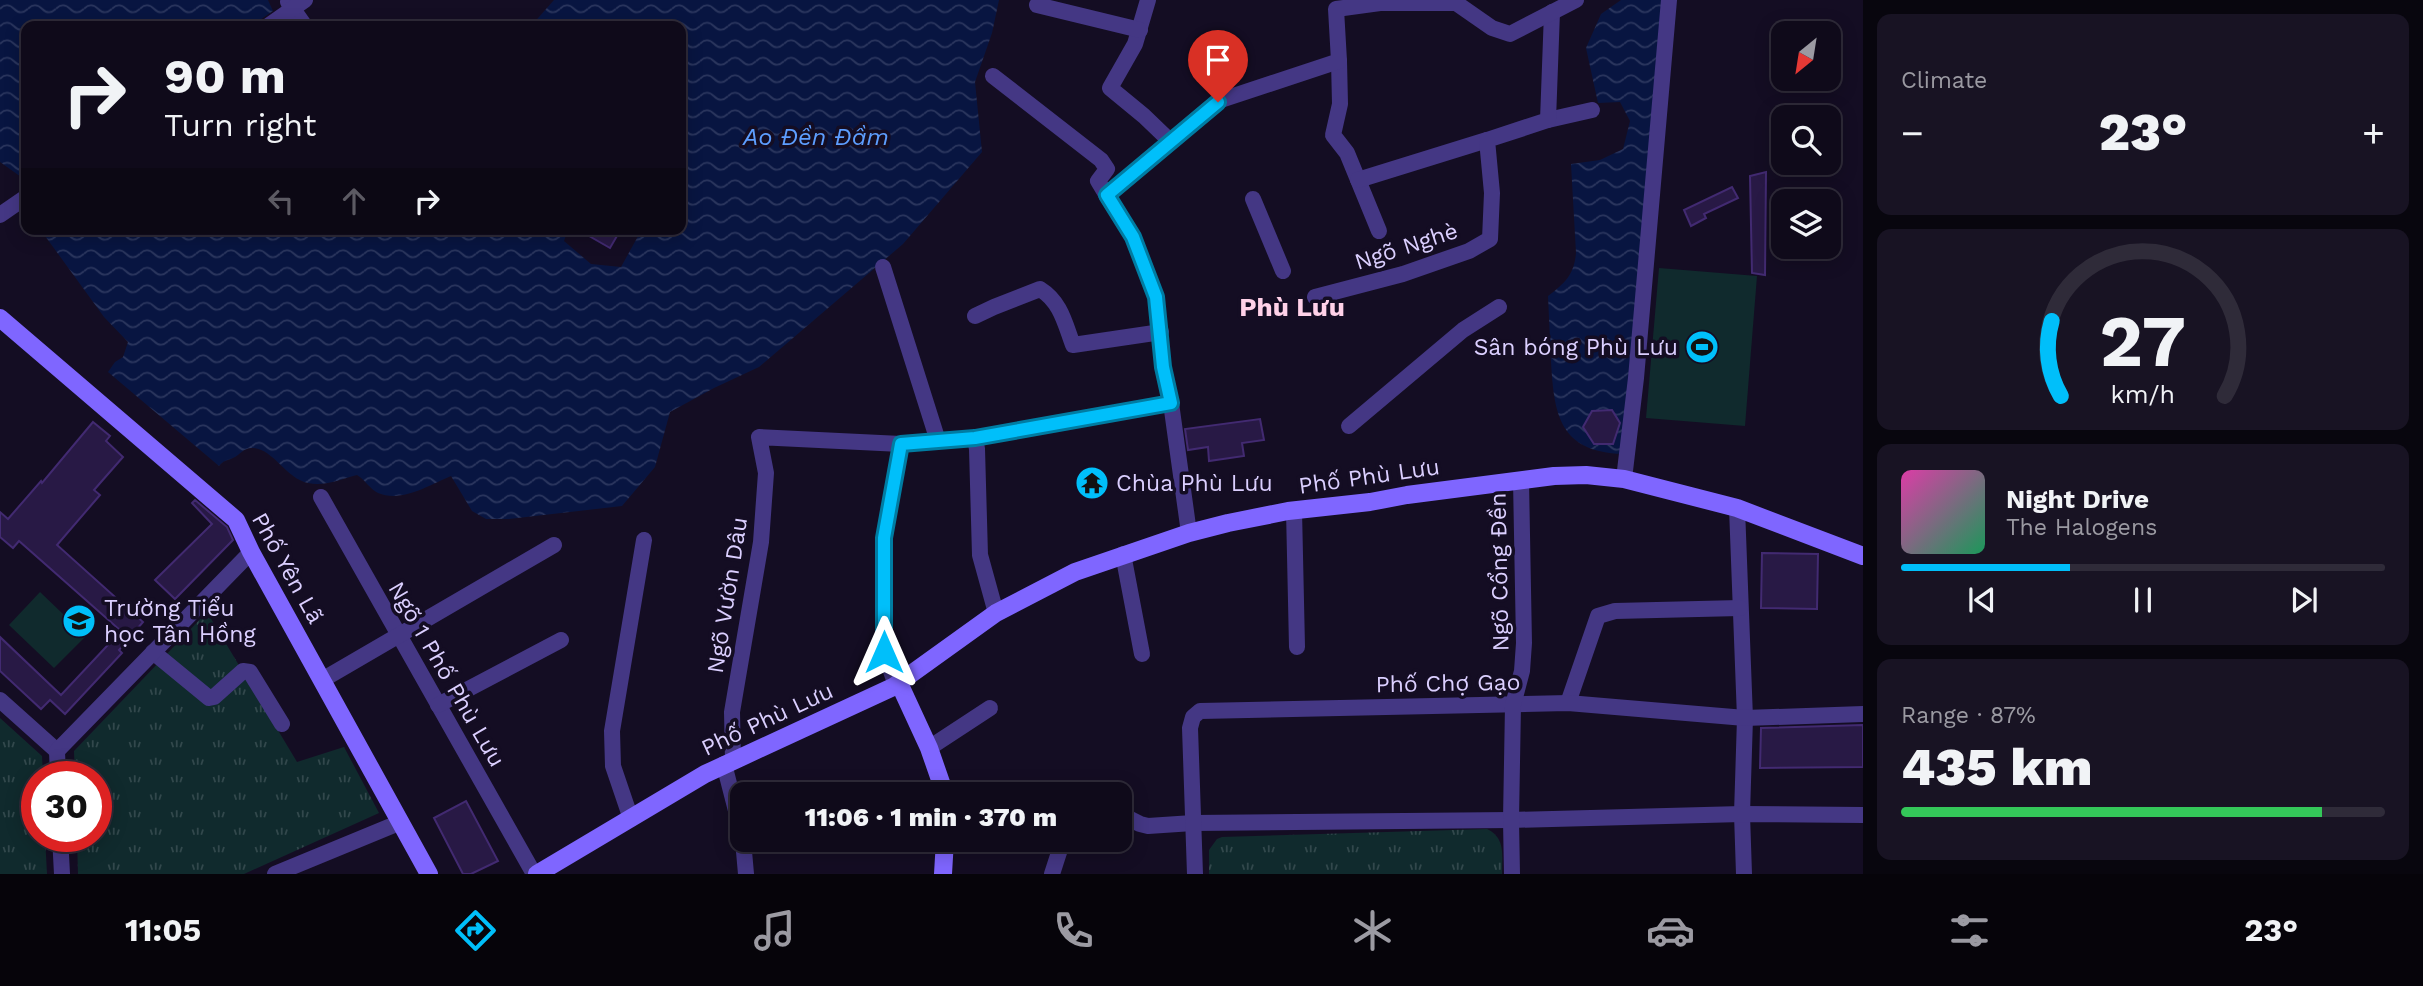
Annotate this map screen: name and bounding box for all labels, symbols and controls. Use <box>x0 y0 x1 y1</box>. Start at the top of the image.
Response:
north arrow <box>1771 21 1841 91</box>
map controls <box>1771 21 1841 259</box>
pin <box>1188 30 1248 102</box>
icon: arrive <box>1199 41 1237 79</box>
text: 90 m <box>164 47 286 105</box>
icon: right <box>49 49 140 140</box>
text: Climate <box>1901 67 1987 94</box>
text: 23° <box>2099 102 2187 163</box>
button: search <box>1771 105 1841 175</box>
text: Turn right <box>164 106 316 144</box>
text: − <box>1901 111 1924 155</box>
text: + <box>2362 111 2385 155</box>
water label: Ao Đền Đầm <box>742 123 889 151</box>
icon: left <box>262 182 300 220</box>
icon: ahead <box>335 182 373 220</box>
icon: right <box>408 182 446 220</box>
button: layers <box>1771 189 1841 259</box>
street label: Ngõ Nghè <box>1351 217 1461 276</box>
district label: Phù Lưu <box>1239 292 1345 322</box>
text: 27 <box>2100 298 2186 384</box>
sports icon: Sân bóng Phù Lưu <box>1683 328 1721 366</box>
place label: Sân bóng Phù Lưu <box>1474 334 1678 361</box>
text: km/h <box>2111 379 2175 408</box>
street label: Phố Phù Lưu <box>1297 453 1441 500</box>
temple icon: Chùa Phù Lưu <box>1073 464 1111 502</box>
place label: Chùa Phù Lưu <box>1116 470 1273 497</box>
text: Night Drive <box>2006 484 2149 514</box>
street label: Ngõ Cổng Đền <box>1485 492 1514 652</box>
street label: Phố Yên Lã <box>246 508 329 628</box>
text: The Halogens <box>2006 514 2157 541</box>
street label: Ngõ Vườn Dâu <box>702 515 753 675</box>
street label: Ngõ 1 Phố Phù Lưu <box>383 577 511 771</box>
icon: previous <box>1963 581 2001 619</box>
icon: pause <box>2124 581 2162 619</box>
icon: next <box>2285 581 2323 619</box>
place label: Trường Tiểu học Tân Hồng <box>104 595 257 648</box>
school or university icon: Trường Tiểu học Tân Hồng <box>60 602 98 640</box>
position arrow <box>847 615 921 689</box>
street label: Phố Chợ Gạo <box>1375 669 1521 698</box>
street label: Phố Phù Lưu <box>697 677 837 762</box>
text: Range · 87% <box>1901 702 2036 729</box>
text: 435 km <box>1901 737 2093 798</box>
speed limit sign: 30 <box>21 761 112 852</box>
text: 11:06 · 1 min · 370 m <box>805 802 1057 832</box>
icon: directions <box>451 906 500 955</box>
icon: music <box>750 906 799 955</box>
icon: phone <box>1049 906 1098 955</box>
icon: climate <box>1348 906 1397 955</box>
icon: car <box>1646 906 1695 955</box>
icon: filters <box>1945 906 1994 955</box>
text: 11:05 <box>125 911 201 949</box>
text: 23° <box>2244 911 2298 949</box>

